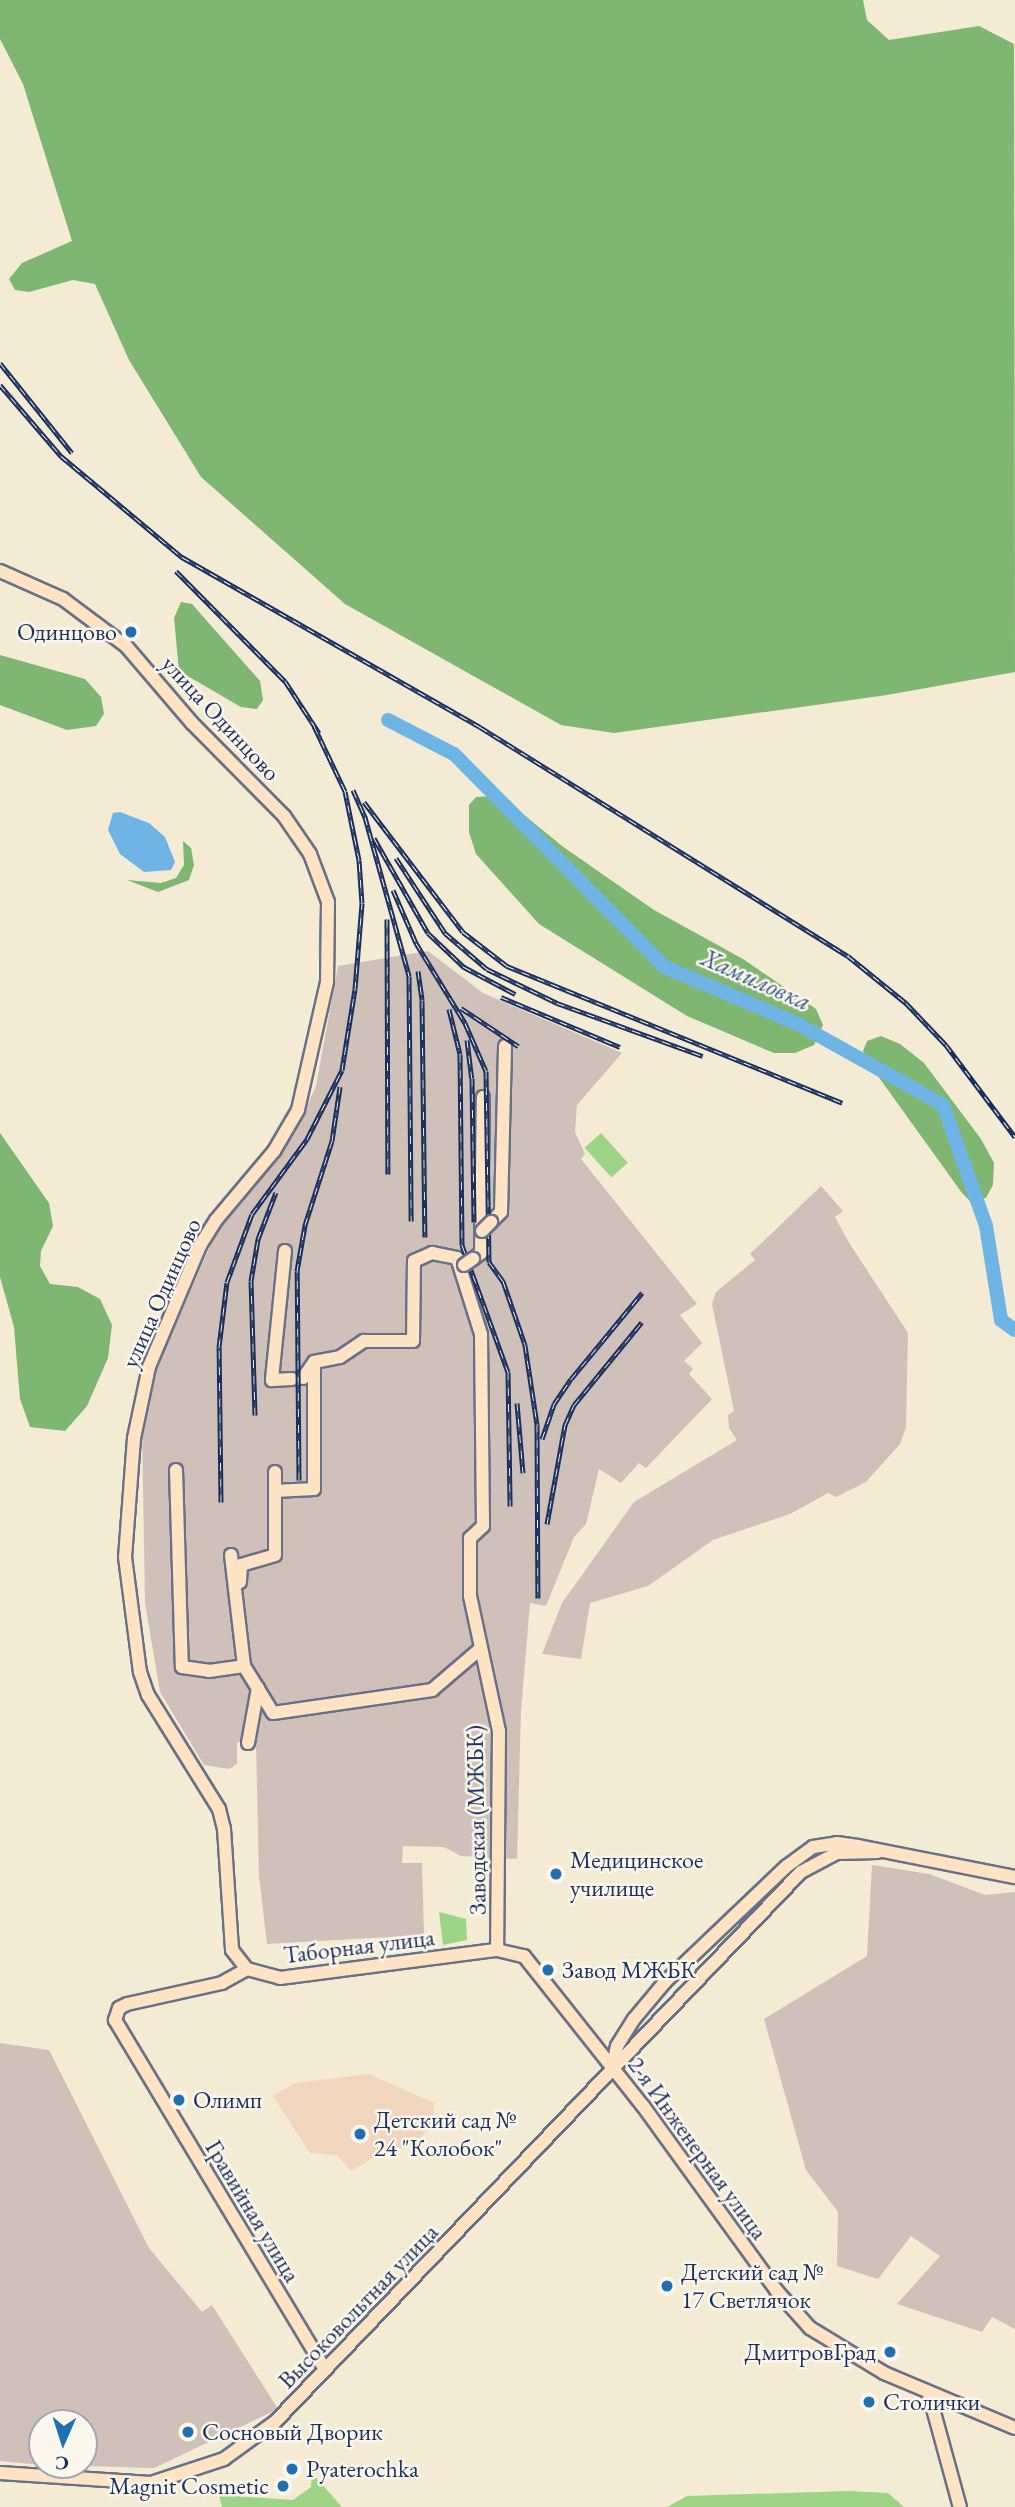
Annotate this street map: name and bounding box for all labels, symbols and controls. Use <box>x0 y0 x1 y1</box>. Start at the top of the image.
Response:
place label: Одинцово <box>17 618 117 646</box>
marker: Одинцово <box>123 624 139 640</box>
street label: улица Одинцово <box>156 649 286 787</box>
water label: Хамиловка <box>697 942 815 1018</box>
street label: улица Одинцово <box>115 1214 207 1372</box>
street label: Заводская (МЖБК) <box>460 1725 492 1915</box>
place label: Медицинское училище <box>570 1846 703 1902</box>
marker: Медицинское училище <box>548 1866 564 1882</box>
street label: Таборная улица <box>282 1922 436 1970</box>
place label: Завод МЖБК <box>562 1956 696 1984</box>
marker: Завод МЖБК <box>540 1962 556 1978</box>
street label: 2-я Инженерная улица <box>622 2051 774 2245</box>
place label: Олимп <box>193 2086 262 2114</box>
marker: Олимп <box>171 2092 187 2108</box>
place label: Детский сад № 24 "Колобок" <box>374 2106 517 2162</box>
marker: Детский сад № 24 "Колобок" <box>352 2126 368 2142</box>
street label: Гравийная улица <box>199 2135 307 2287</box>
street label: Высоковольтная улица <box>272 2218 444 2394</box>
place label: Детский сад № 17 Светлячок <box>681 2258 824 2314</box>
marker: Детский сад № 17 Светлячок <box>659 2278 675 2294</box>
place label: ДмитровГрад <box>745 2338 876 2366</box>
marker: ДмитровГрад <box>882 2344 898 2360</box>
place label: Столички <box>883 2388 980 2416</box>
marker: Столички <box>861 2394 877 2410</box>
north arrow <box>28 2409 98 2479</box>
place label: Сосновый Дворик <box>202 2418 383 2446</box>
marker: Сосновый Дворик <box>180 2424 196 2440</box>
text: С <box>55 2451 69 2476</box>
place label: Pyaterochka <box>306 2455 419 2483</box>
marker: Pyaterochka <box>284 2461 300 2477</box>
place label: Magnit Cosmetic <box>109 2472 269 2500</box>
marker: Magnit Cosmetic <box>275 2478 291 2494</box>

